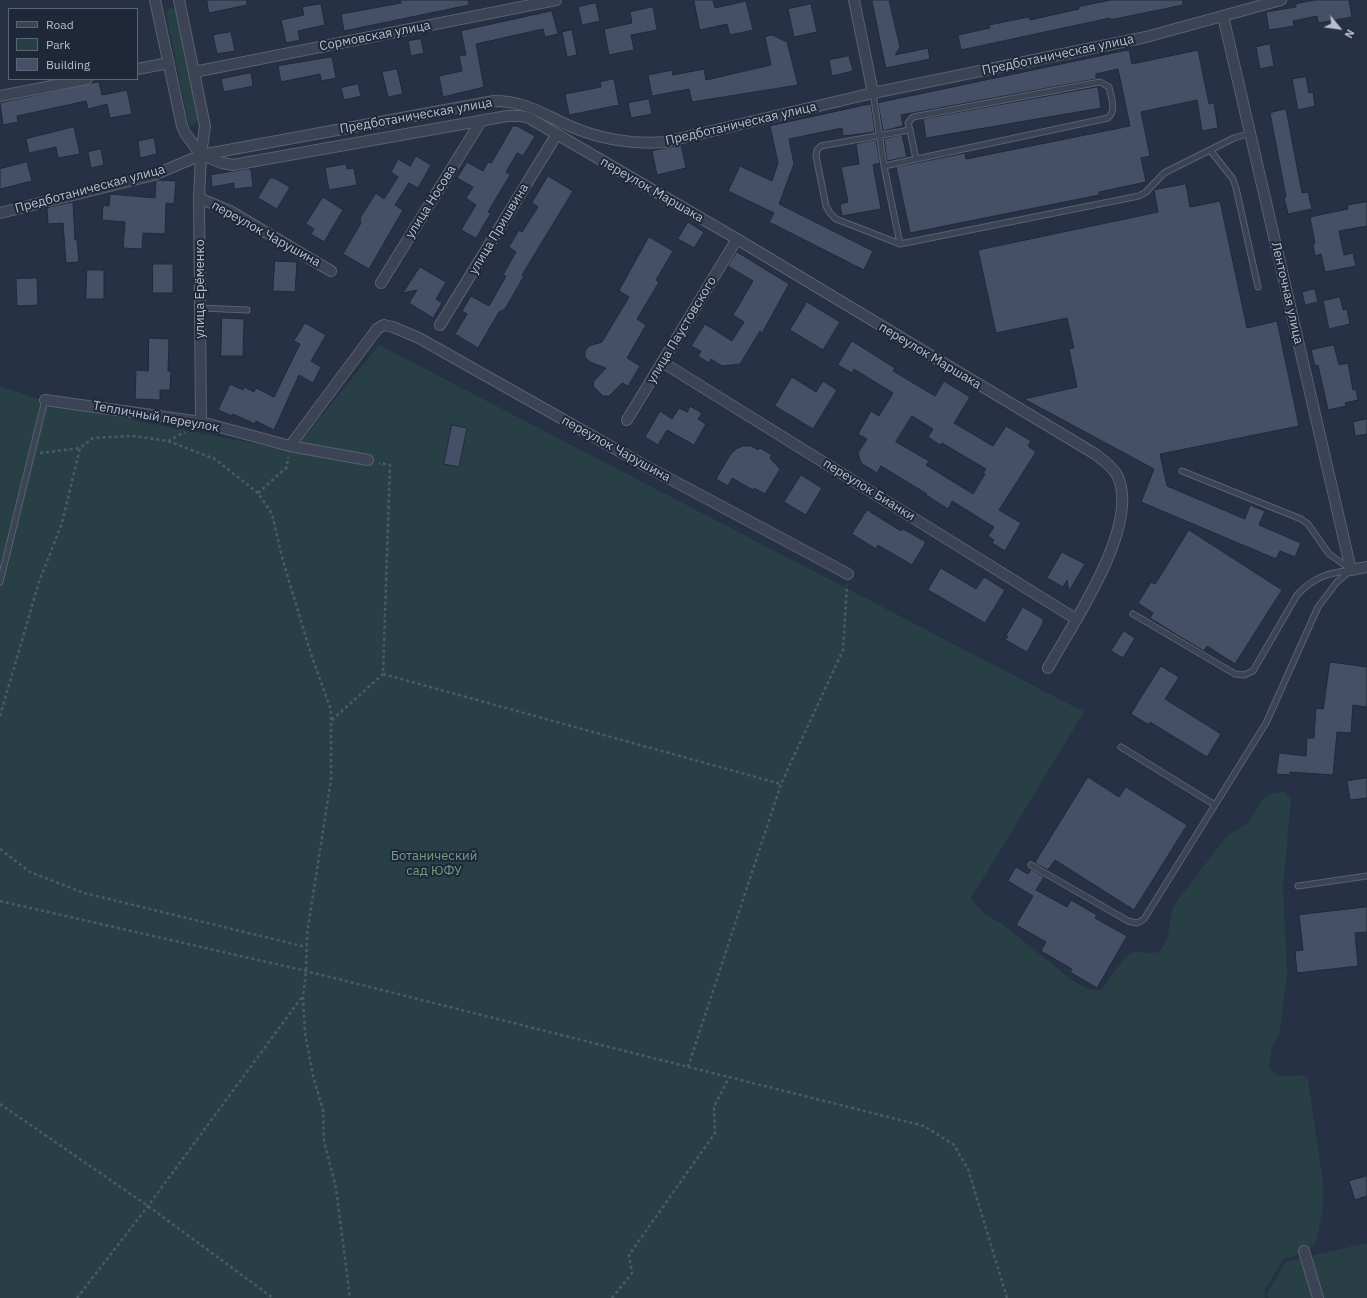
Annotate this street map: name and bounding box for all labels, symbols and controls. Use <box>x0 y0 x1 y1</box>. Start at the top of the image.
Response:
legend <box>8 8 138 80</box>
north arrow <box>1319 8 1359 48</box>
text: Road <box>46 17 74 32</box>
street label: Сормовская улица <box>318 18 432 54</box>
text: N <box>1341 27 1358 41</box>
street label: Предботаническая улица <box>981 31 1135 79</box>
text: Park <box>46 37 70 52</box>
text: Building <box>46 57 90 72</box>
street label: Предботаническая улица <box>338 95 494 137</box>
street label: Предботаническая улица <box>664 99 818 149</box>
street label: переулок Маршака <box>598 154 706 226</box>
street label: Предботаническая улица <box>13 161 167 217</box>
street label: улица Носова <box>402 162 460 242</box>
street label: улица Пришвина <box>466 181 532 277</box>
street label: переулок Чарушина <box>209 198 323 270</box>
street label: улица Ерёменко <box>192 239 208 339</box>
street label: Ленточная улица <box>1268 240 1306 346</box>
street label: улица Паустовского <box>644 274 720 386</box>
street label: переулок Маршака <box>876 319 984 393</box>
street label: Тепличный переулок <box>92 398 220 436</box>
street label: переулок Чарушина <box>559 413 673 485</box>
street label: переулок Бианки <box>820 455 918 525</box>
park label: Ботанический сад ЮФУ <box>391 848 477 879</box>

